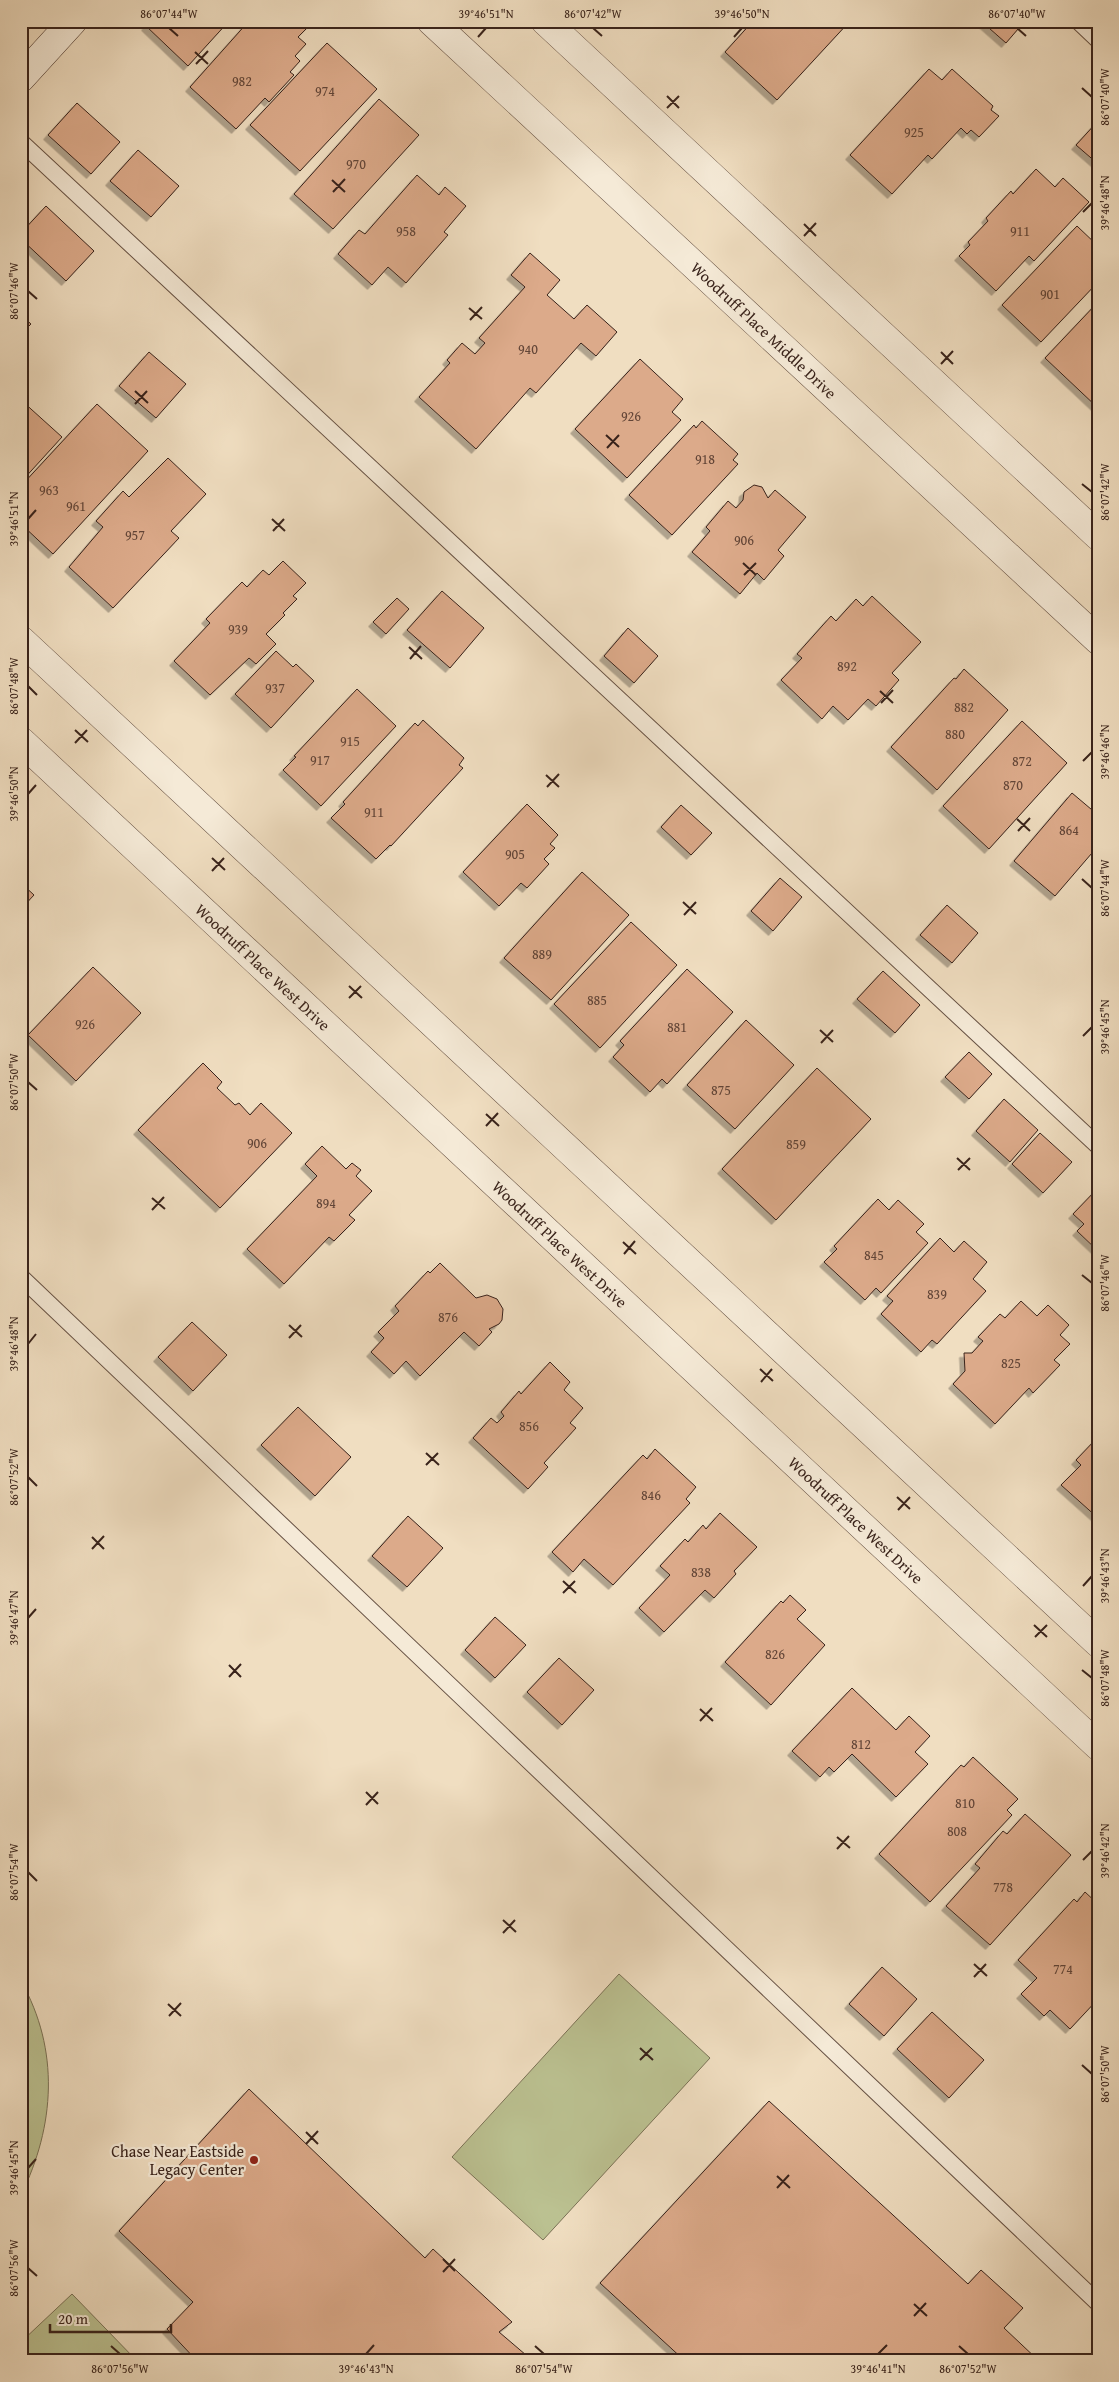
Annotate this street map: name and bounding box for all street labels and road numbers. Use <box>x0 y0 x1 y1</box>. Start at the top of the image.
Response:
street label: Woodruff Place Middle Drive <box>686 256 842 404</box>
street label: Woodruff Place West Drive <box>190 898 336 1036</box>
street label: Woodruff Place West Drive <box>487 1175 633 1313</box>
street label: Woodruff Place West Drive <box>783 1451 929 1589</box>

